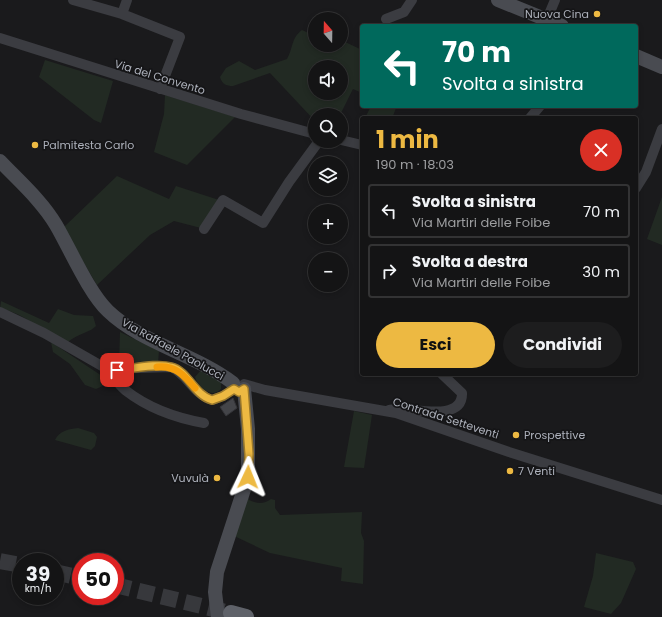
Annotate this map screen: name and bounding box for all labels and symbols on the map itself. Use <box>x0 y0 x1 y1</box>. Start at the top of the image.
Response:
place label: Nuova Cina <box>525 6 589 22</box>
marker: Nuova Cina <box>592 9 602 19</box>
north arrow <box>308 12 348 52</box>
street label: Via del Convento <box>113 56 207 98</box>
place label: Palmitesta Carlo <box>43 137 134 153</box>
marker: Palmitesta Carlo <box>30 140 40 150</box>
street label: Via Raffaele Paolucci <box>119 314 228 384</box>
pin <box>100 353 134 387</box>
street label: Contrada Setteventi <box>391 393 501 443</box>
place label: Prospettive <box>524 427 585 443</box>
marker: Prospettive <box>511 430 521 440</box>
position arrow <box>227 456 269 498</box>
place label: 7 Venti <box>518 463 555 479</box>
marker: 7 Venti <box>505 466 515 476</box>
place label: Vuvulà <box>171 470 209 486</box>
marker: Vuvulà <box>212 473 222 483</box>
speed limit sign: 50 <box>72 553 124 605</box>

